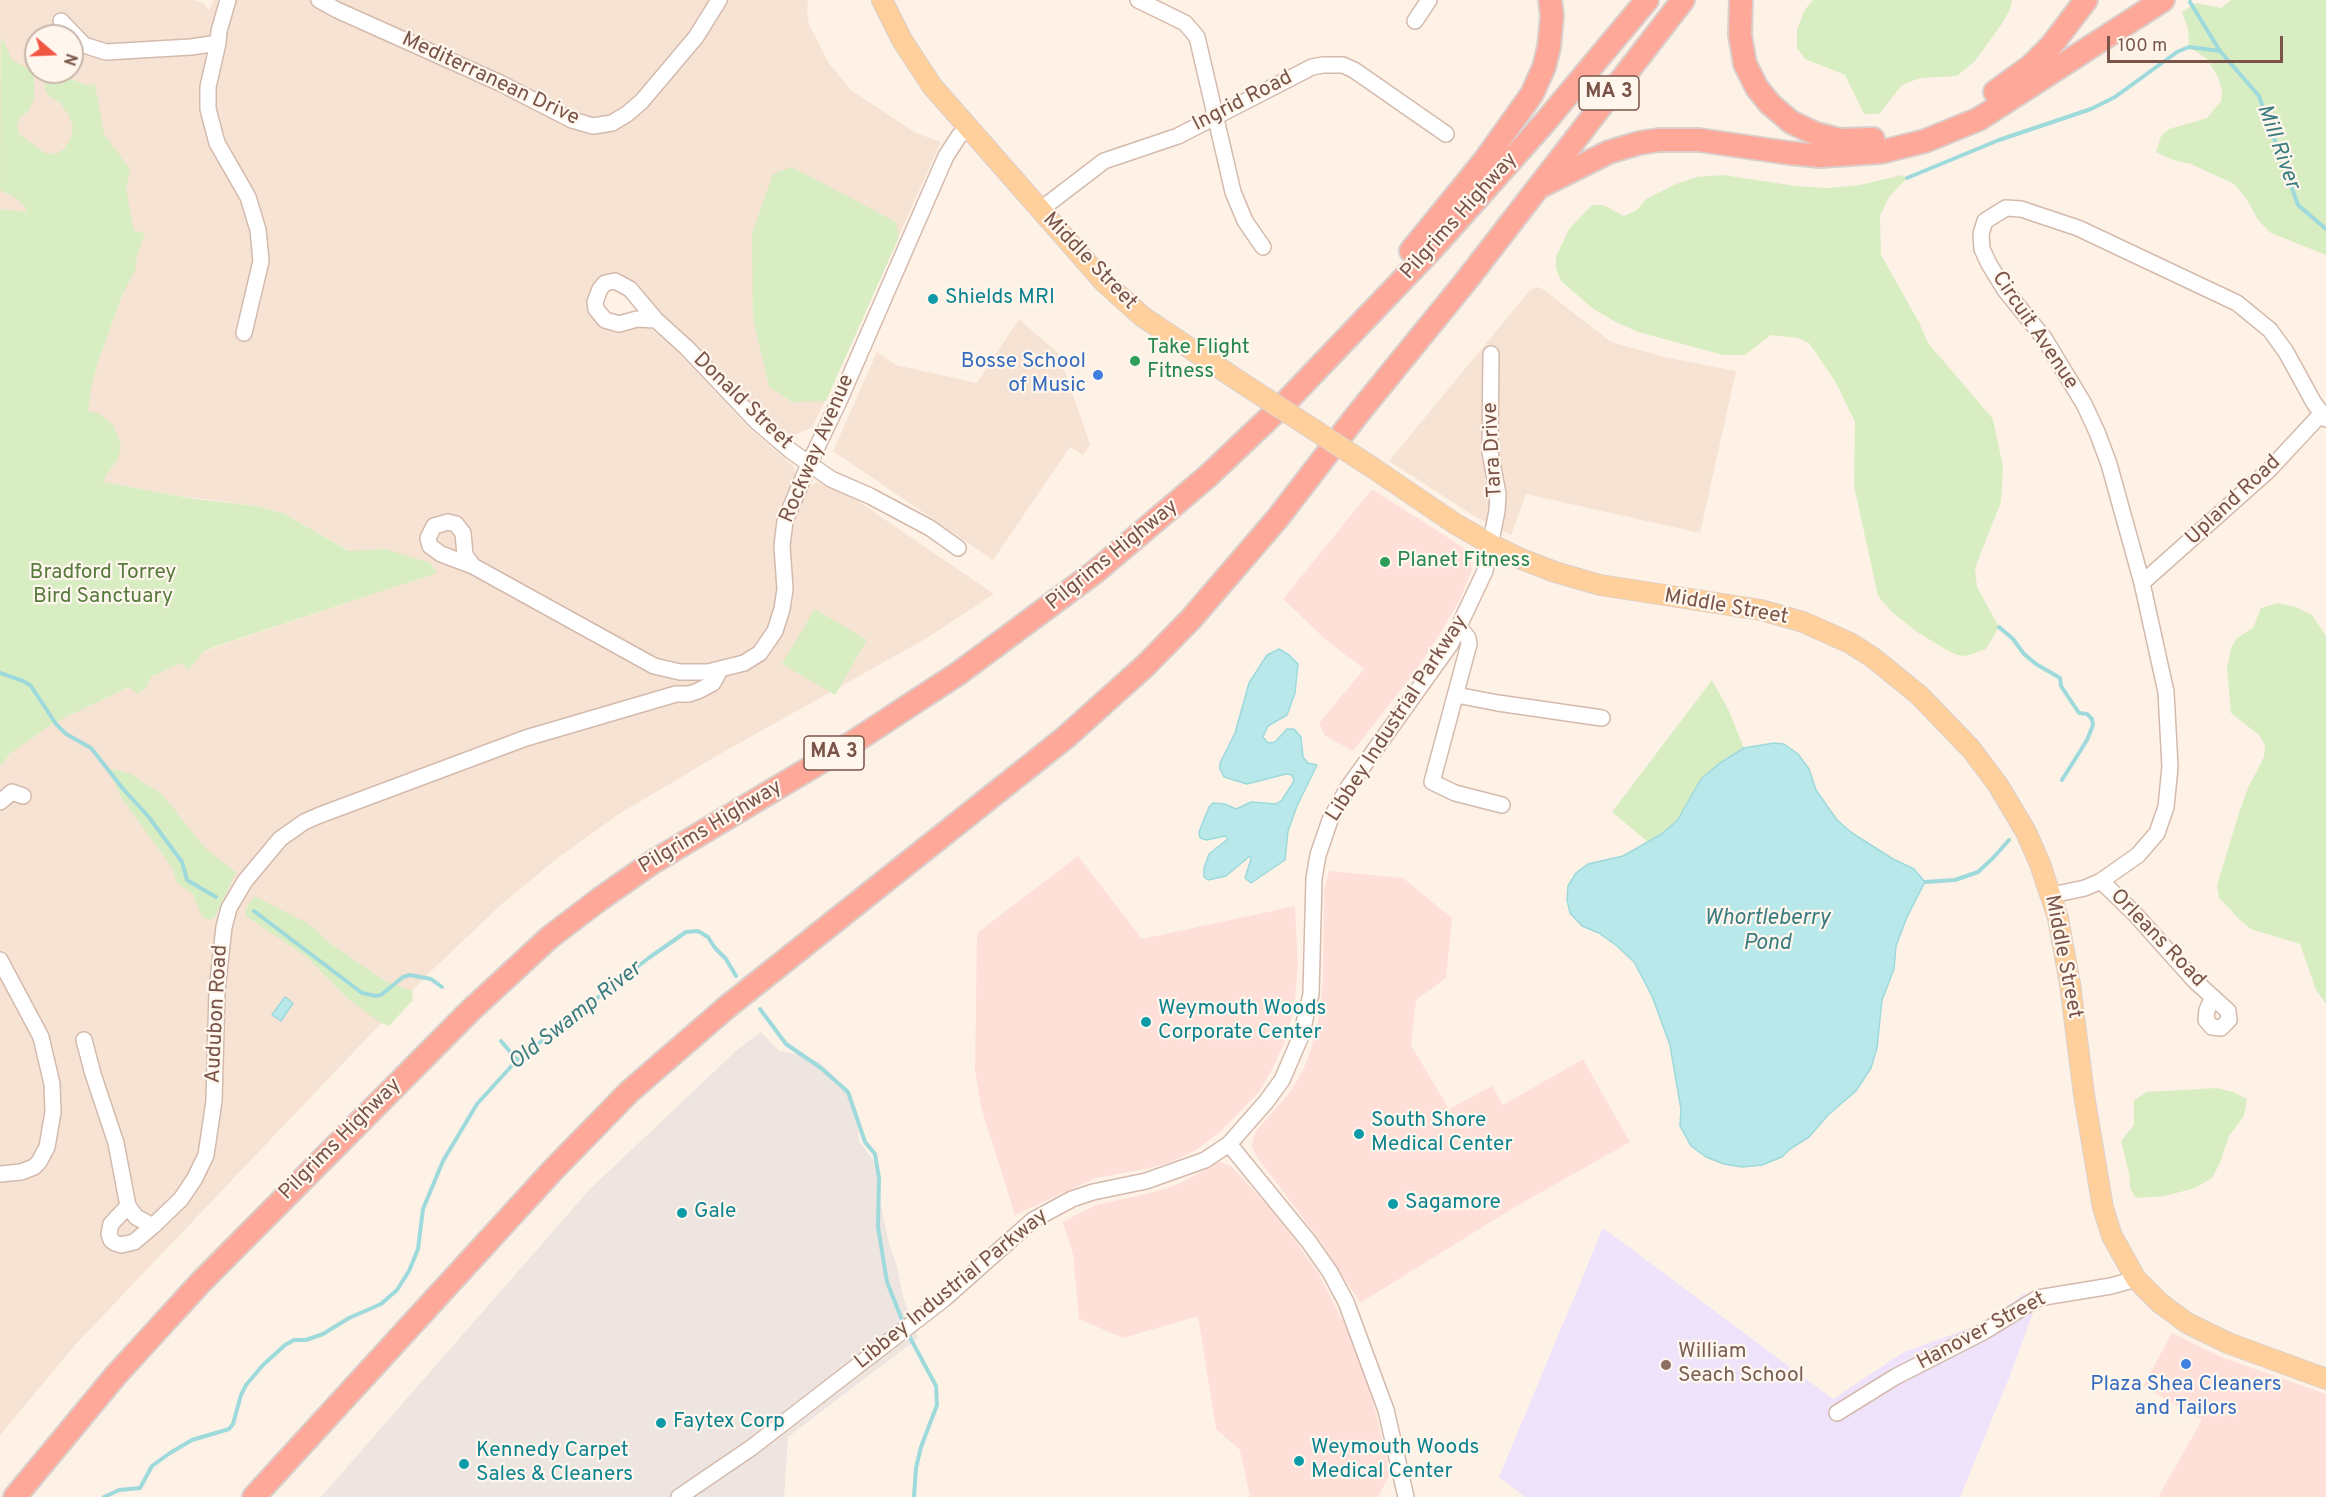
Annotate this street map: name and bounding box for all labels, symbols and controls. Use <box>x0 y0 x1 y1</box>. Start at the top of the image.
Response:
north arrow <box>24 24 84 84</box>
scale bar <box>2110 24 2286 62</box>
street label: Mediterranean Drive <box>397 28 583 132</box>
text: 100 m <box>2118 35 2167 58</box>
text: N <box>58 51 80 68</box>
street label: Ingrid Road <box>1189 66 1297 138</box>
road number: MA 3 <box>1579 76 1639 110</box>
water label: Mill River <box>2249 101 2305 193</box>
street label: Pilgrims Highway <box>1396 148 1524 286</box>
street label: Middle Street <box>1036 208 1142 316</box>
street label: Circuit Avenue <box>1985 267 2083 395</box>
place label: Shields MRI <box>945 286 1055 312</box>
marker: Shields MRI <box>926 292 940 306</box>
place label: Take Flight Fitness <box>1147 336 1250 386</box>
street label: Donald Street <box>687 348 797 456</box>
place label: Bosse School of Music <box>961 350 1086 400</box>
marker: Take Flight Fitness <box>1128 354 1142 368</box>
marker: Bosse School of Music <box>1091 368 1105 382</box>
street label: Rockway Avenue <box>775 371 861 527</box>
street label: Tara Drive <box>1479 402 1509 498</box>
street label: Upland Road <box>2181 451 2287 551</box>
street label: Pilgrims Highway <box>1042 495 1184 617</box>
place label: Planet Fitness <box>1397 549 1530 575</box>
marker: Planet Fitness <box>1378 555 1392 569</box>
park label: Bradford Torrey Bird Sanctuary <box>30 561 176 611</box>
street label: Middle Street <box>1662 585 1790 631</box>
street label: Libbey Industrial Parkway <box>1322 611 1474 827</box>
road number: MA 3 <box>804 736 864 770</box>
street label: Pilgrims Highway <box>635 775 787 881</box>
street label: Orleans Road <box>2104 885 2210 993</box>
street label: Middle Street <box>2038 893 2086 1021</box>
water label: Whortleberry Pond <box>1704 907 1830 958</box>
street label: Audubon Road <box>202 944 234 1084</box>
water label: Old Swamp River <box>504 957 648 1077</box>
place label: Weymouth Woods Corporate Center <box>1158 997 1326 1047</box>
marker: Weymouth Woods Corporate Center <box>1139 1015 1153 1029</box>
street label: Pilgrims Highway <box>275 1074 407 1206</box>
place label: South Shore Medical Center <box>1371 1109 1513 1159</box>
marker: South Shore Medical Center <box>1352 1127 1366 1141</box>
place label: Sagamore <box>1405 1191 1501 1217</box>
marker: Sagamore <box>1386 1197 1400 1211</box>
place label: Gale <box>694 1200 736 1226</box>
street label: Libbey Industrial Parkway <box>850 1204 1054 1376</box>
marker: Gale <box>675 1206 689 1220</box>
street label: Hanover Street <box>1913 1287 2051 1377</box>
place label: William Seach School <box>1678 1340 1804 1390</box>
marker: Plaza Shea Cleaners and Tailors <box>2179 1357 2193 1371</box>
marker: William Seach School <box>1659 1358 1673 1372</box>
place label: Plaza Shea Cleaners and Tailors <box>2090 1373 2282 1423</box>
place label: Faytex Corp <box>673 1410 785 1436</box>
marker: Faytex Corp <box>654 1416 668 1430</box>
place label: Weymouth Woods Medical Center <box>1311 1436 1479 1486</box>
place label: Kennedy Carpet Sales & Cleaners <box>476 1439 633 1489</box>
marker: Weymouth Woods Medical Center <box>1292 1454 1306 1468</box>
marker: Kennedy Carpet Sales & Cleaners <box>457 1457 471 1471</box>

